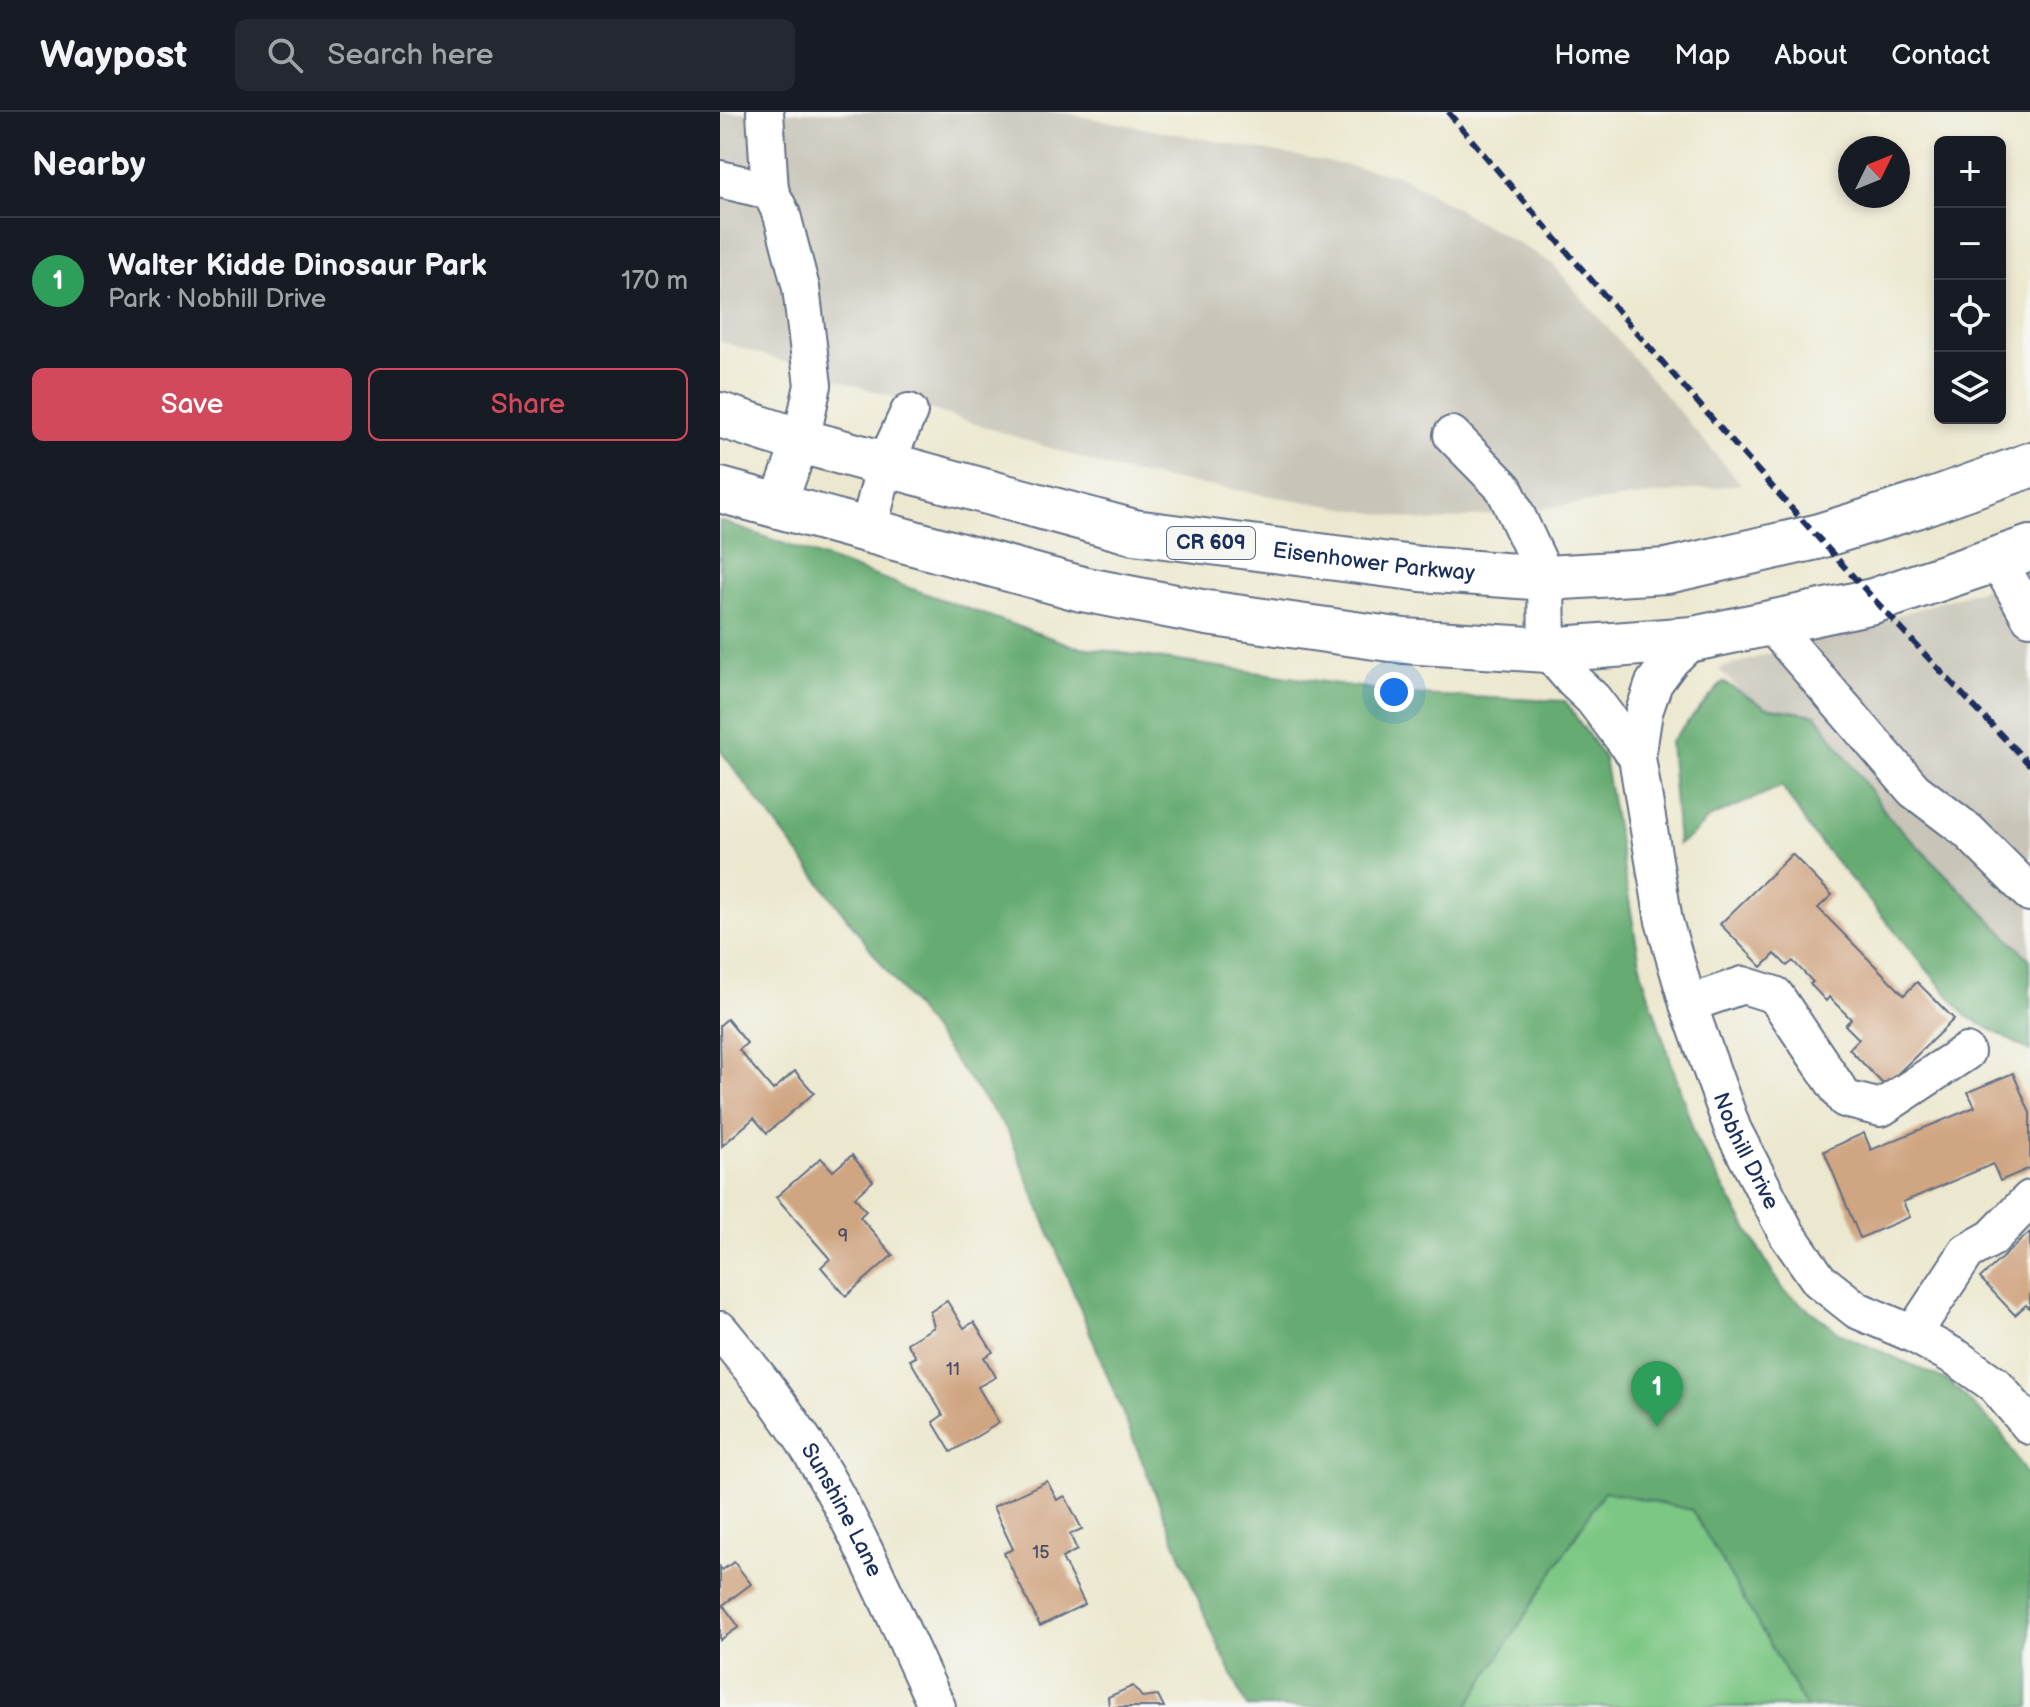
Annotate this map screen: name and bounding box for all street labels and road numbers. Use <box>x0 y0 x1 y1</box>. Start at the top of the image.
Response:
road number: CR 609 <box>1167 527 1255 559</box>
street label: Eisenhower Parkway <box>1271 537 1476 586</box>
street label: Nobhill Drive <box>1707 1089 1785 1214</box>
street label: Sunshine Lane <box>795 1438 888 1581</box>

